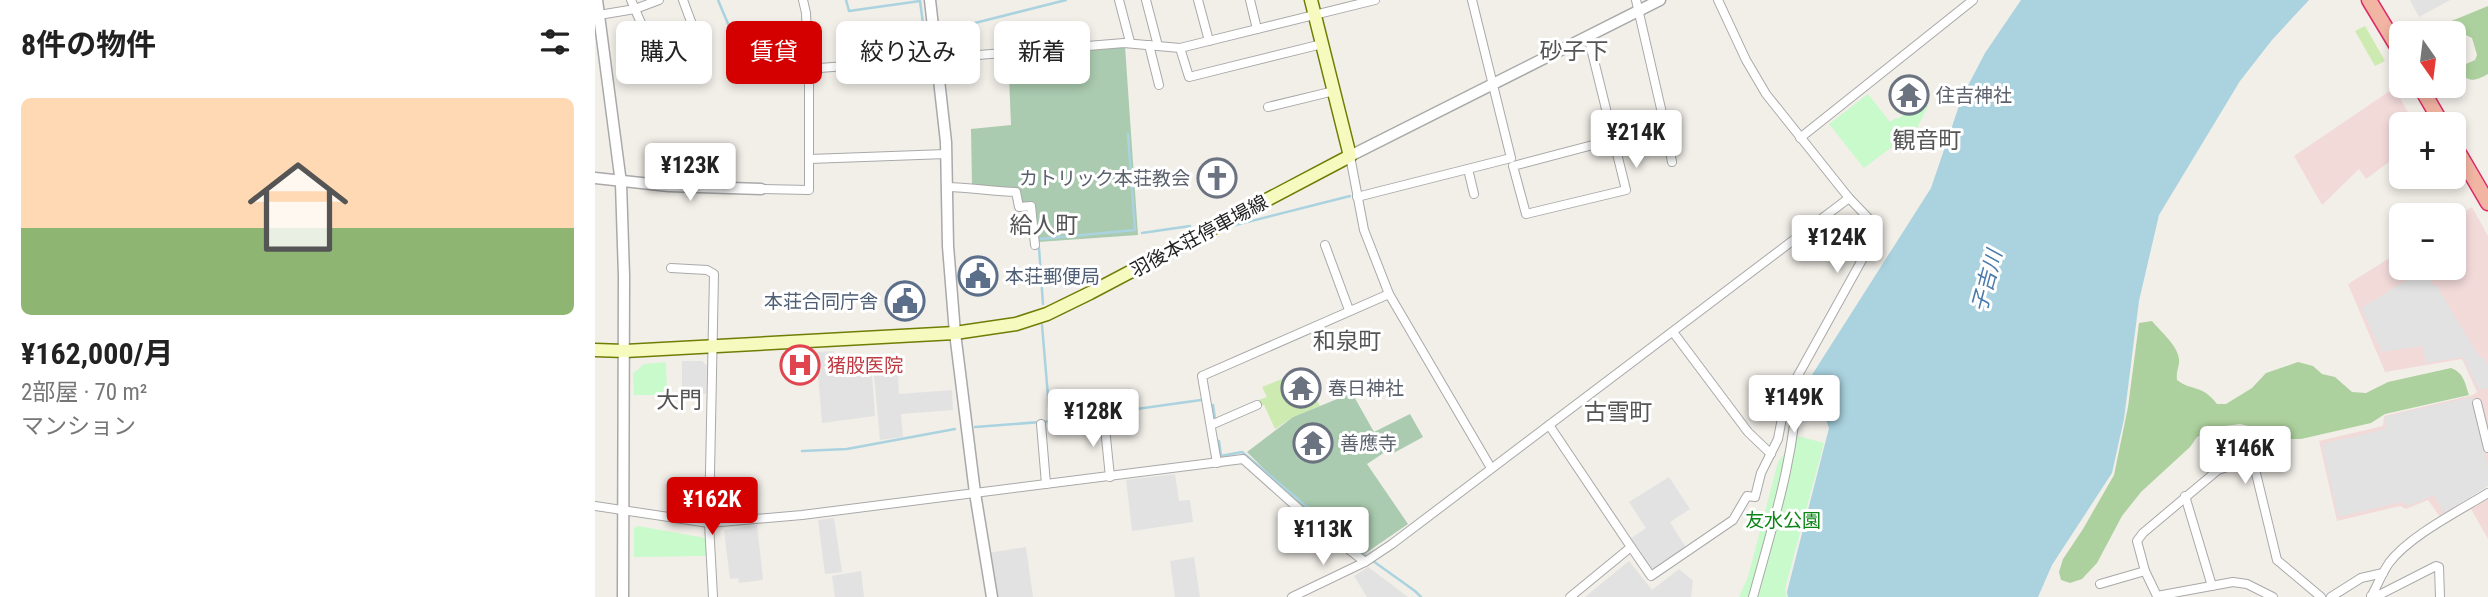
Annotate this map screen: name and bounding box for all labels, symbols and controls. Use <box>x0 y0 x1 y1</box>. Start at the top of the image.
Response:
chip: 購入 <box>616 21 712 84</box>
chip: 賃貸 <box>726 21 822 84</box>
chip: 絞り込み <box>836 21 980 84</box>
chip: 新着 <box>994 21 1090 84</box>
north arrow <box>2389 21 2466 98</box>
map controls <box>2389 21 2466 280</box>
icon: filters <box>536 23 574 61</box>
text: 8件の物件 <box>21 27 156 62</box>
district label: 砂子下 <box>1540 38 1609 65</box>
temple icon: 住吉神社 <box>1888 74 1930 116</box>
place label: 住吉神社 <box>1936 84 2012 107</box>
pin: ¥214K <box>1587 110 1685 170</box>
button: + <box>2389 112 2466 189</box>
text: ¥214K <box>1607 119 1665 146</box>
district label: 観音町 <box>1893 127 1962 154</box>
icon: home <box>235 144 361 270</box>
pin: ¥123K <box>641 144 739 203</box>
text: ¥123K <box>661 152 719 179</box>
church icon: カトリック本荘教会 <box>1196 157 1238 199</box>
place label: カトリック本荘教会 <box>1019 167 1190 190</box>
street label: 羽後本荘停車場線 <box>1126 190 1272 282</box>
button: − <box>2389 203 2466 280</box>
district label: 給人町 <box>1010 212 1079 239</box>
pin: ¥124K <box>1788 216 1886 275</box>
text: ¥124K <box>1808 224 1866 251</box>
water label: 子吉川 <box>1967 246 2007 315</box>
public building icon: 本荘郵便局 <box>957 255 999 297</box>
place label: 本荘郵便局 <box>1005 265 1100 288</box>
public building icon: 本荘合同庁舎 <box>884 280 926 322</box>
place label: 本荘合同庁舎 <box>764 290 878 313</box>
district label: 和泉町 <box>1313 328 1382 355</box>
text: ¥162,000/月 <box>21 336 174 371</box>
hospital icon: 猪股医院 <box>779 344 821 386</box>
place label: 猪股医院 <box>827 354 903 377</box>
temple icon: 春日神社 <box>1280 367 1322 409</box>
pin: ¥149K <box>1745 376 1843 435</box>
place label: 春日神社 <box>1328 377 1404 400</box>
text: 2部屋 · 70 m² <box>21 379 147 406</box>
text: ¥149K <box>1765 384 1823 411</box>
district label: 大門 <box>656 387 702 414</box>
pin: ¥128K <box>1044 390 1142 449</box>
text: ¥128K <box>1064 398 1122 425</box>
district label: 古雪町 <box>1584 399 1653 426</box>
text: マンション <box>21 413 136 440</box>
temple icon: 善應寺 <box>1292 422 1334 464</box>
pin: ¥146K <box>2196 426 2294 486</box>
place label: 善應寺 <box>1340 432 1397 455</box>
text: ¥146K <box>2216 435 2274 462</box>
pin: ¥162K <box>663 477 761 537</box>
text: ¥162K <box>683 486 741 513</box>
pin: ¥113K <box>1274 508 1372 567</box>
park label: 友水公園 <box>1745 509 1821 532</box>
text: ¥113K <box>1294 516 1352 543</box>

